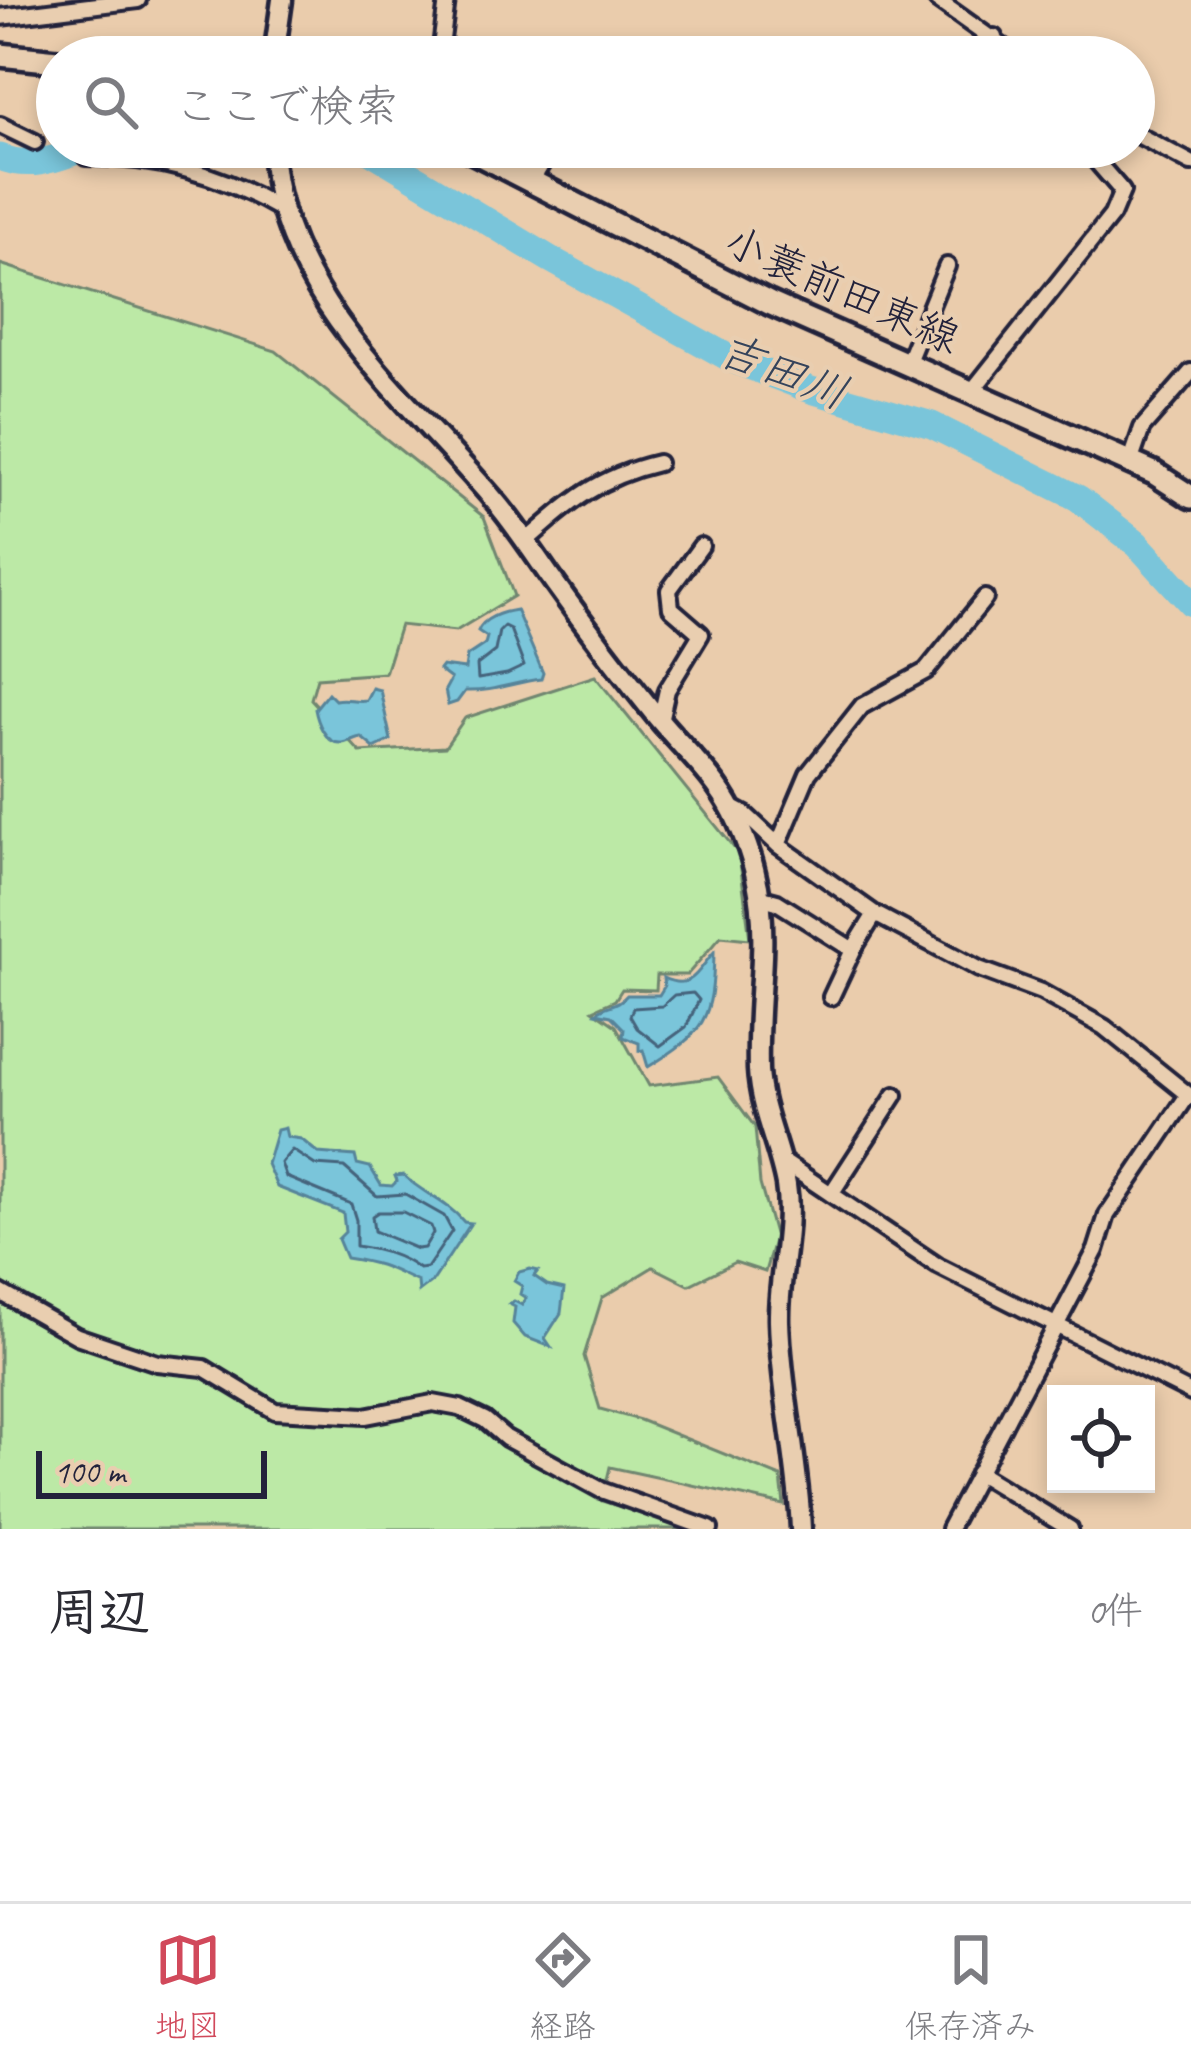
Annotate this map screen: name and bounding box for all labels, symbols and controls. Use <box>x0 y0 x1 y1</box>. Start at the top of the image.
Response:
search box <box>36 36 1155 168</box>
icon: search <box>78 69 144 135</box>
text: ここで検索 <box>174 78 399 135</box>
street label: 小蓑前田東線 <box>716 215 968 365</box>
water label: 吉田川 <box>710 321 856 423</box>
map controls <box>1047 1385 1155 1493</box>
button: locate <box>1047 1385 1155 1493</box>
scale bar <box>36 1445 267 1498</box>
text: 100 m <box>54 1451 125 1493</box>
text: 周辺 <box>48 1580 150 1644</box>
text: 0件 <box>1086 1587 1143 1636</box>
tab: 地図 <box>155 1927 221 2047</box>
tab: 経路 <box>530 1927 596 2047</box>
tab: 保存済み <box>905 1927 1037 2047</box>

